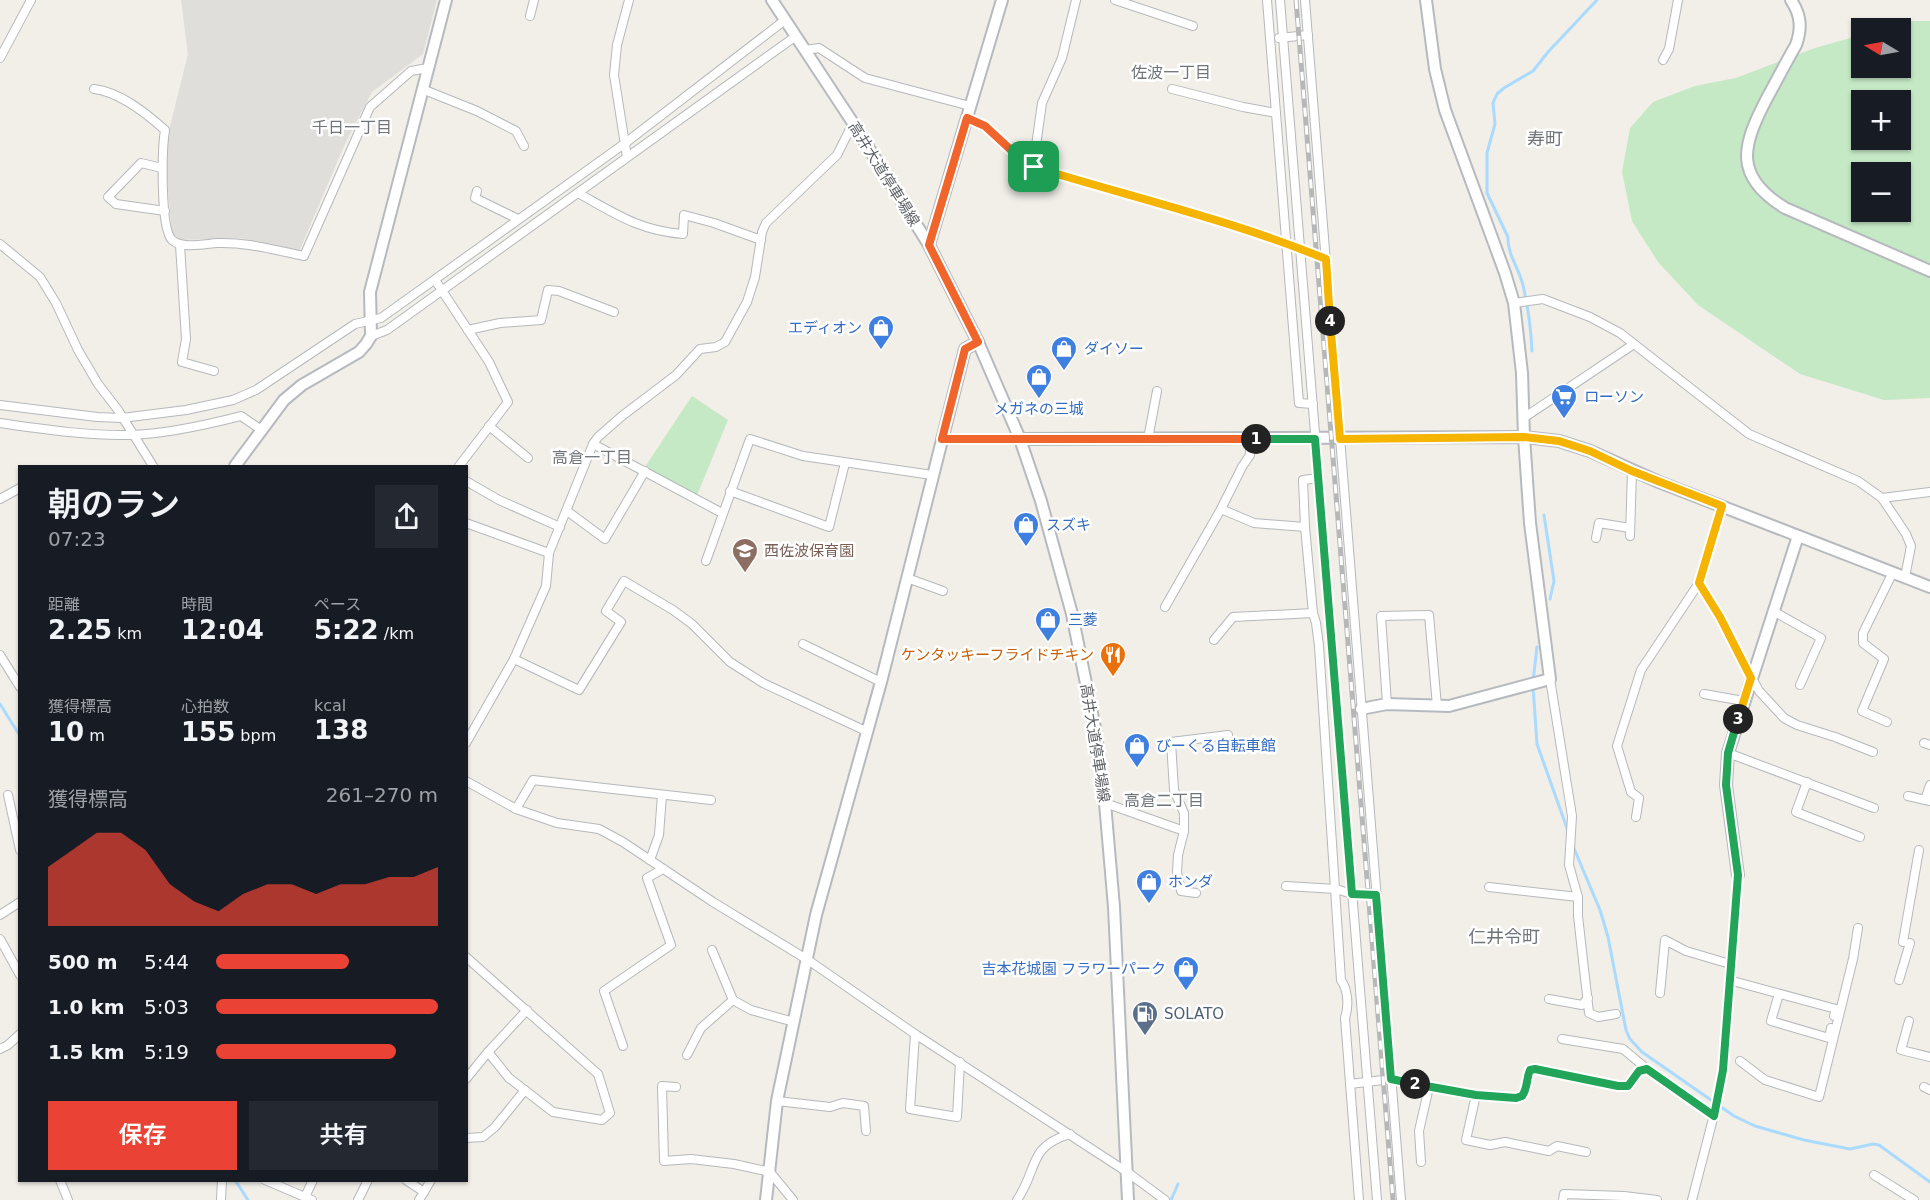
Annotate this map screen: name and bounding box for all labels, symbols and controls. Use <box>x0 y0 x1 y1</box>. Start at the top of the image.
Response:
north arrow <box>1851 18 1911 78</box>
map controls <box>1851 18 1911 222</box>
district label: 佐波一丁目 <box>1131 63 1211 82</box>
button: + <box>1851 90 1911 150</box>
district label: 千日一丁目 <box>312 118 392 137</box>
street label: 高井大道停車場線 <box>845 118 923 230</box>
district label: 寿町 <box>1527 128 1563 149</box>
pin <box>1008 141 1059 192</box>
icon: arrive <box>1017 150 1050 183</box>
button: − <box>1851 162 1911 222</box>
pin: 4 <box>1315 306 1345 336</box>
text: 4 <box>1324 311 1336 330</box>
shop icon: エディオン <box>866 313 896 351</box>
place label: エディオン <box>788 319 862 337</box>
shop icon: ダイソー <box>1049 334 1079 372</box>
place label: ダイソー <box>1084 340 1144 358</box>
shop icon: メガネの三城 <box>1024 362 1054 400</box>
supermarket icon: ローソン <box>1549 382 1579 420</box>
place label: ローソン <box>1584 388 1644 406</box>
place label: メガネの三城 <box>994 400 1084 418</box>
pin: 1 <box>1241 424 1271 454</box>
text: 1 <box>1250 429 1262 448</box>
district label: 高倉一丁目 <box>552 448 632 467</box>
text: 朝のラン <box>48 485 180 524</box>
button: share <box>375 485 438 548</box>
shop icon: スズキ <box>1011 510 1041 548</box>
place label: スズキ <box>1046 516 1091 534</box>
text: 07:23 <box>48 527 106 551</box>
school or university icon: 西佐波保育園 <box>730 536 760 574</box>
place label: 西佐波保育園 <box>764 542 854 560</box>
text: 距離 <box>48 595 80 614</box>
text: 時間 <box>181 595 213 614</box>
text: ペース <box>314 595 361 614</box>
shop icon: 三菱 <box>1033 605 1063 643</box>
place label: 三菱 <box>1068 611 1098 629</box>
text: 2.25 <box>48 615 112 645</box>
text: 12:04 <box>181 615 264 645</box>
text: 5:22 <box>314 615 379 645</box>
text: km <box>112 624 142 643</box>
text: /km <box>379 624 414 643</box>
restaurant icon: ケンタッキーフライドチキン <box>1098 640 1128 678</box>
place label: ケンタッキーフライドチキン <box>901 646 1094 664</box>
street label: 高井大道停車場線 <box>1077 682 1113 804</box>
text: kcal <box>314 696 346 715</box>
text: 獲得標高 <box>48 697 112 716</box>
text: 心拍数 <box>181 697 229 716</box>
pin: 3 <box>1723 704 1753 734</box>
text: 3 <box>1732 709 1744 728</box>
text: 138 <box>314 715 368 745</box>
text: 10 <box>48 717 84 747</box>
text: 155 <box>181 717 235 747</box>
text: m <box>84 726 105 745</box>
text: bpm <box>235 726 276 745</box>
shop icon: びーくる自転車館 <box>1122 731 1152 769</box>
place label: びーくる自転車館 <box>1156 737 1276 755</box>
text: 261–270 m <box>326 783 438 807</box>
text: 獲得標高 <box>48 787 128 811</box>
district label: 高倉二丁目 <box>1124 791 1204 810</box>
shop icon: ホンダ <box>1134 867 1164 905</box>
place label: ホンダ <box>1168 873 1213 891</box>
district label: 仁井令町 <box>1468 926 1540 947</box>
text: 500 m <box>48 950 118 974</box>
text: 5:44 <box>144 950 189 974</box>
shop icon: 吉本花城園 フラワーパーク <box>1171 954 1201 992</box>
place label: 吉本花城園 フラワーパーク <box>981 960 1166 978</box>
text: 1.0 km <box>48 995 125 1019</box>
text: 5:03 <box>144 995 189 1019</box>
fuel station icon: SOLATO <box>1130 999 1160 1037</box>
place label: SOLATO <box>1164 1005 1224 1023</box>
text: 1.5 km <box>48 1040 125 1064</box>
text: 5:19 <box>144 1040 189 1064</box>
pin: 2 <box>1400 1069 1430 1099</box>
text: 2 <box>1409 1074 1421 1093</box>
button: 保存 <box>48 1101 237 1170</box>
button: 共有 <box>249 1101 438 1170</box>

